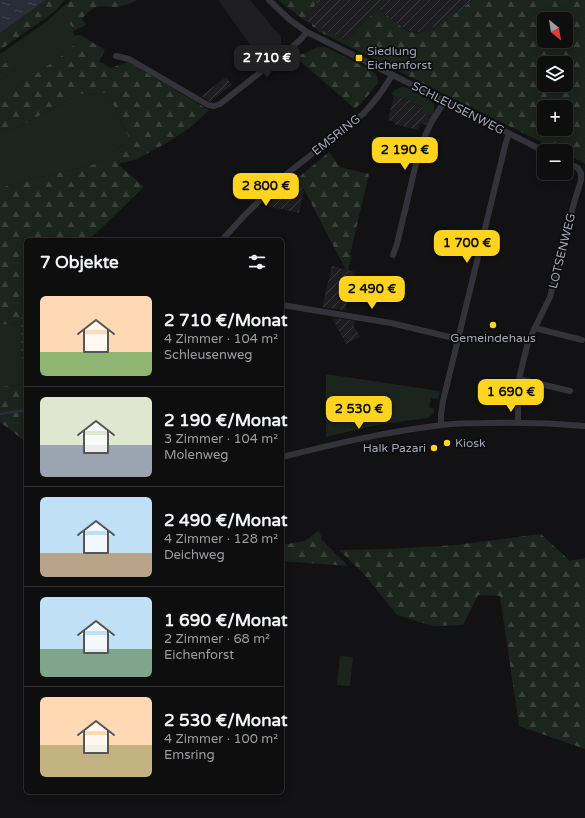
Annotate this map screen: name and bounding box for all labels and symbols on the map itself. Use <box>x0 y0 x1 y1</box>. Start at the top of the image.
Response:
north arrow <box>537 12 573 48</box>
place label: Siedlung Eichenforst <box>367 44 432 72</box>
pin: 2 710 € <box>230 45 304 79</box>
marker: Siedlung Eichenforst <box>354 53 364 63</box>
street label: SCHLEUSENWEG <box>409 79 507 137</box>
street label: EMSRING <box>309 112 363 158</box>
pin: 2 190 € <box>368 137 442 171</box>
pin: 2 800 € <box>229 173 303 207</box>
street label: LOTSENWEG <box>546 212 578 290</box>
pin: 1 700 € <box>430 230 504 264</box>
pin: 2 490 € <box>335 276 409 310</box>
marker: Gemeindehaus <box>488 320 498 330</box>
place label: Gemeindehaus <box>450 331 536 345</box>
pin: 1 690 € <box>474 379 548 413</box>
pin: 2 530 € <box>322 396 396 430</box>
place label: Kiosk <box>455 436 486 450</box>
marker: Kiosk <box>442 438 452 448</box>
place label: Halk Pazari <box>363 441 426 455</box>
marker: Halk Pazari <box>429 443 439 453</box>

